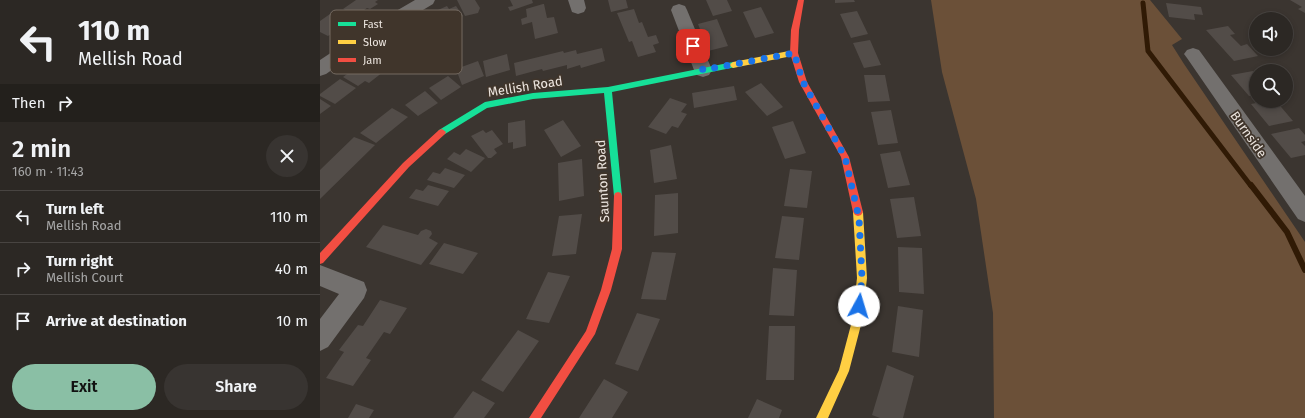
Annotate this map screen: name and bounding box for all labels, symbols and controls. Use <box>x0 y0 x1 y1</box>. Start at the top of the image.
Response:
legend <box>330 10 462 74</box>
map controls <box>1249 12 1293 108</box>
button: sound <box>1249 12 1293 56</box>
text: 110 m <box>78 14 150 47</box>
icon: left <box>12 16 64 68</box>
text: Fast <box>363 18 383 31</box>
pin <box>676 29 710 63</box>
icon: arrive <box>682 35 704 57</box>
text: Slow <box>363 36 387 49</box>
text: Mellish Road <box>78 48 183 70</box>
text: Jam <box>363 54 382 67</box>
button: search <box>1249 64 1293 108</box>
street label: Mellish Road <box>487 73 564 100</box>
icon: right <box>54 92 76 114</box>
text: Then <box>12 94 46 112</box>
street label: Burnside <box>1227 108 1270 160</box>
text: 2 min <box>12 135 71 163</box>
button: close <box>266 135 308 177</box>
street label: Saunton Road <box>593 139 612 223</box>
text: 160 m · 11:43 <box>12 164 84 179</box>
text: Turn left <box>46 200 104 218</box>
icon: left <box>12 206 34 228</box>
text: 110 m <box>270 208 308 226</box>
text: Mellish Road <box>46 218 122 233</box>
text: Turn right <box>46 252 113 270</box>
icon: right <box>12 258 34 280</box>
text: 40 m <box>275 260 308 278</box>
text: Mellish Court <box>46 270 124 285</box>
position arrow <box>838 285 880 327</box>
icon: arrive <box>12 310 34 332</box>
text: Arrive at destination <box>46 312 187 330</box>
text: 10 m <box>276 312 308 330</box>
button: Exit <box>12 364 156 410</box>
button: Share <box>164 364 308 410</box>

